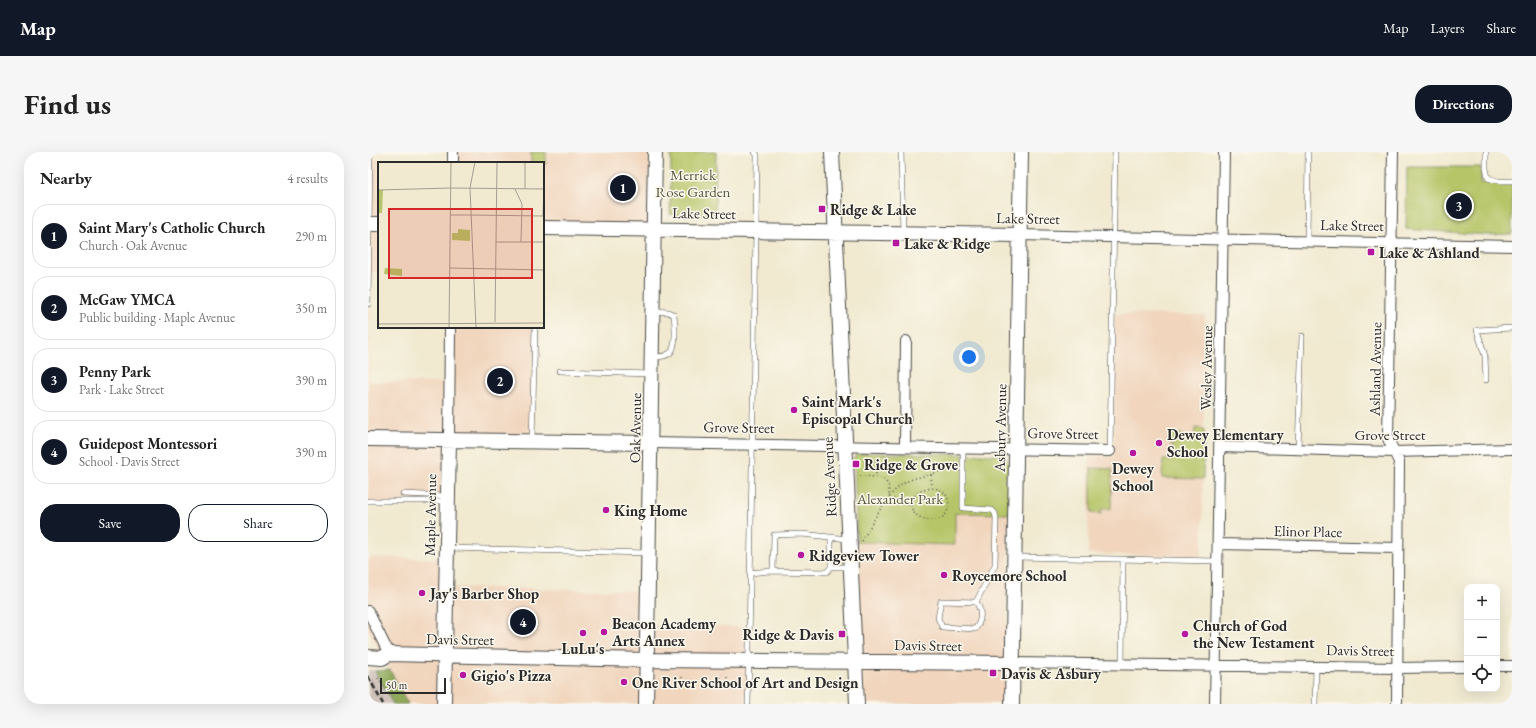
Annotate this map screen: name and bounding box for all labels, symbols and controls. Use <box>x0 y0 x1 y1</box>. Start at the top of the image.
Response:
text: Map <box>20 16 56 41</box>
text: Map <box>1383 19 1408 37</box>
text: Layers <box>1430 19 1465 37</box>
text: Share <box>1487 19 1516 37</box>
button: Directions <box>1415 85 1512 123</box>
text: Find us <box>24 86 111 122</box>
inset map <box>378 162 544 328</box>
park label: Merrick Rose Garden <box>655 165 731 201</box>
text: Nearby <box>40 167 92 189</box>
text: 4 results <box>287 170 328 187</box>
pin: 1 <box>610 173 636 203</box>
pin: 3 <box>1446 191 1472 221</box>
place label: Ridge & Lake <box>830 200 916 219</box>
street label: Lake Street <box>672 203 736 223</box>
marker: Ridge & Lake <box>817 204 827 214</box>
street label: Lake Street <box>996 208 1060 228</box>
street label: Lake Street <box>1320 215 1384 235</box>
text: Saint Mary's Catholic Church <box>79 218 265 237</box>
text: 1 <box>51 228 57 245</box>
text: 290 m <box>296 228 327 245</box>
place label: Lake & Ridge <box>904 234 990 253</box>
text: Church · Oak Avenue <box>79 237 187 254</box>
marker: Lake & Ridge <box>891 238 901 248</box>
place label: Lake & Ashland <box>1379 243 1481 262</box>
marker: Lake & Ashland <box>1366 247 1376 257</box>
text: McGaw YMCA <box>79 290 175 309</box>
text: 2 <box>51 300 57 317</box>
text: 350 m <box>296 300 327 317</box>
text: Public building · Maple Avenue <box>79 309 235 326</box>
street label: Ashland Avenue <box>1365 322 1385 417</box>
street label: Wesley Avenue <box>1196 325 1216 411</box>
your location <box>959 347 979 367</box>
text: Penny Park <box>79 362 151 381</box>
pin: 2 <box>487 366 513 396</box>
text: 3 <box>51 372 57 389</box>
text: 390 m <box>296 372 327 389</box>
text: Park · Lake Street <box>79 381 164 398</box>
street label: Asbury Avenue <box>990 383 1010 473</box>
street label: Oak Avenue <box>625 392 645 463</box>
place label: Saint Mark's Episcopal Church <box>802 392 913 428</box>
marker: Saint Mark's Episcopal Church <box>789 405 799 415</box>
street label: Grove Street <box>703 417 775 437</box>
street label: Grove Street <box>1027 423 1099 443</box>
place label: Dewey Elementary School <box>1167 425 1285 461</box>
street label: Grove Street <box>1354 425 1426 444</box>
text: Guidepost Montessori <box>79 434 217 453</box>
street label: Ridge Avenue <box>817 436 841 518</box>
marker: Dewey Elementary School <box>1154 438 1164 448</box>
text: 4 <box>51 444 57 461</box>
text: 390 m <box>296 444 327 461</box>
marker: Dewey School <box>1128 448 1138 458</box>
text: School · Davis Street <box>79 453 180 470</box>
place label: Ridge & Grove <box>864 455 958 474</box>
marker: Ridge & Grove <box>851 459 861 469</box>
place label: Dewey School <box>1112 459 1155 495</box>
street label: Maple Avenue <box>420 474 440 556</box>
park label: Alexander Park <box>856 489 944 508</box>
place label: King Home <box>614 501 687 520</box>
button: Save <box>40 504 180 542</box>
button: Share <box>188 504 328 542</box>
marker: King Home <box>601 505 611 515</box>
street label: Elinor Place <box>1274 521 1343 541</box>
place label: Ridgeview Tower <box>809 546 920 565</box>
marker: Ridgeview Tower <box>796 550 806 560</box>
place label: Roycemore School <box>952 566 1067 585</box>
marker: Roycemore School <box>939 570 949 580</box>
place label: Jay's Barber Shop <box>428 584 539 603</box>
map controls <box>1464 584 1500 692</box>
button: + <box>1464 584 1500 620</box>
marker: Jay's Barber Shop <box>417 588 427 598</box>
pin: 4 <box>510 607 536 637</box>
place label: Beacon Academy Arts Annex <box>611 614 717 650</box>
place label: Church of God the New Testament <box>1193 616 1315 652</box>
button: − <box>1464 620 1500 656</box>
place label: Ridge & Davis <box>742 625 834 644</box>
marker: Beacon Academy Arts Annex <box>599 627 609 637</box>
marker: LuLu's <box>578 628 588 638</box>
street label: Davis Street <box>426 629 494 649</box>
marker: Ridge & Davis <box>837 629 847 639</box>
marker: Church of God the New Testament <box>1180 629 1190 639</box>
street label: Davis Street <box>894 635 962 655</box>
place label: LuLu's <box>561 639 605 658</box>
street label: Davis Street <box>1326 640 1394 660</box>
button: locate <box>1464 656 1500 692</box>
place label: Davis & Asbury <box>1001 664 1102 683</box>
place label: Gigio's Pizza <box>471 666 552 685</box>
marker: Davis & Asbury <box>988 668 998 678</box>
marker: Gigio's Pizza <box>458 670 468 680</box>
place label: One River School of Art and Design <box>632 673 859 692</box>
scale bar <box>380 676 446 695</box>
marker: One River School of Art and Design <box>619 677 629 687</box>
text: 50 m <box>386 678 407 692</box>

